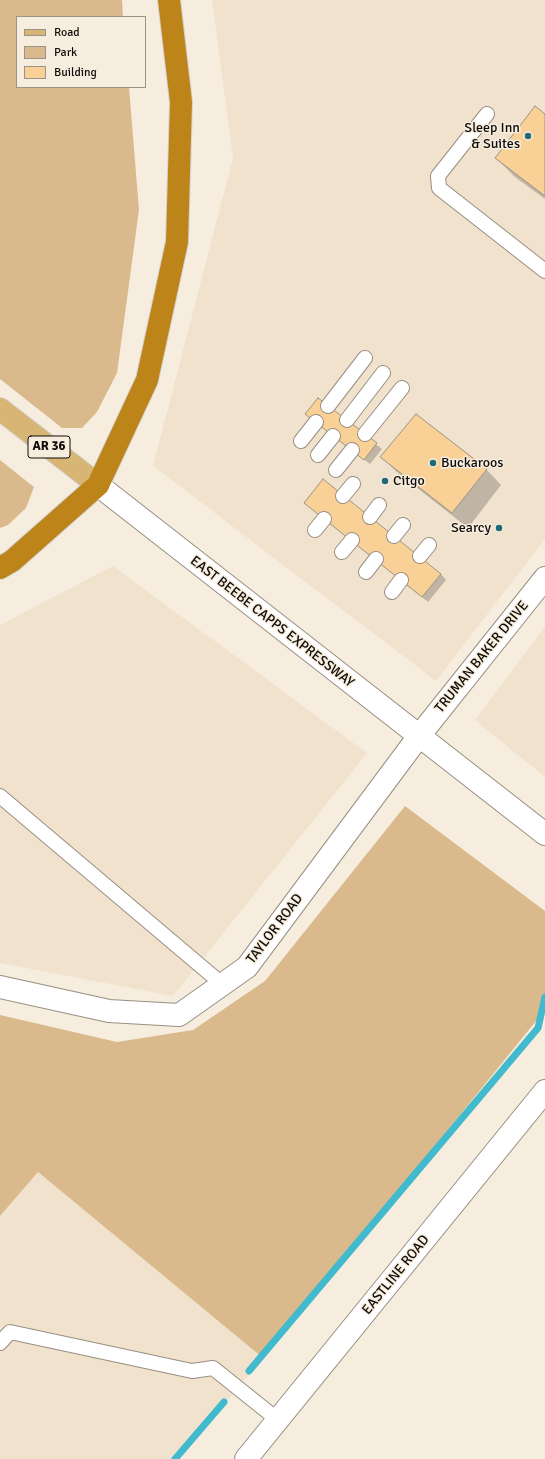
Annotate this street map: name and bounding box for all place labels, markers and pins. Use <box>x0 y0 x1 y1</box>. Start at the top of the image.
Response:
place label: Sleep Inn & Suites <box>464 120 520 152</box>
marker: Sleep Inn & Suites <box>523 131 533 141</box>
place label: Buckaroos <box>441 455 503 471</box>
marker: Buckaroos <box>428 458 438 468</box>
place label: Citgo <box>393 473 425 489</box>
marker: Citgo <box>380 476 390 486</box>
place label: Searcy <box>451 520 491 536</box>
marker: Searcy <box>494 523 504 533</box>

